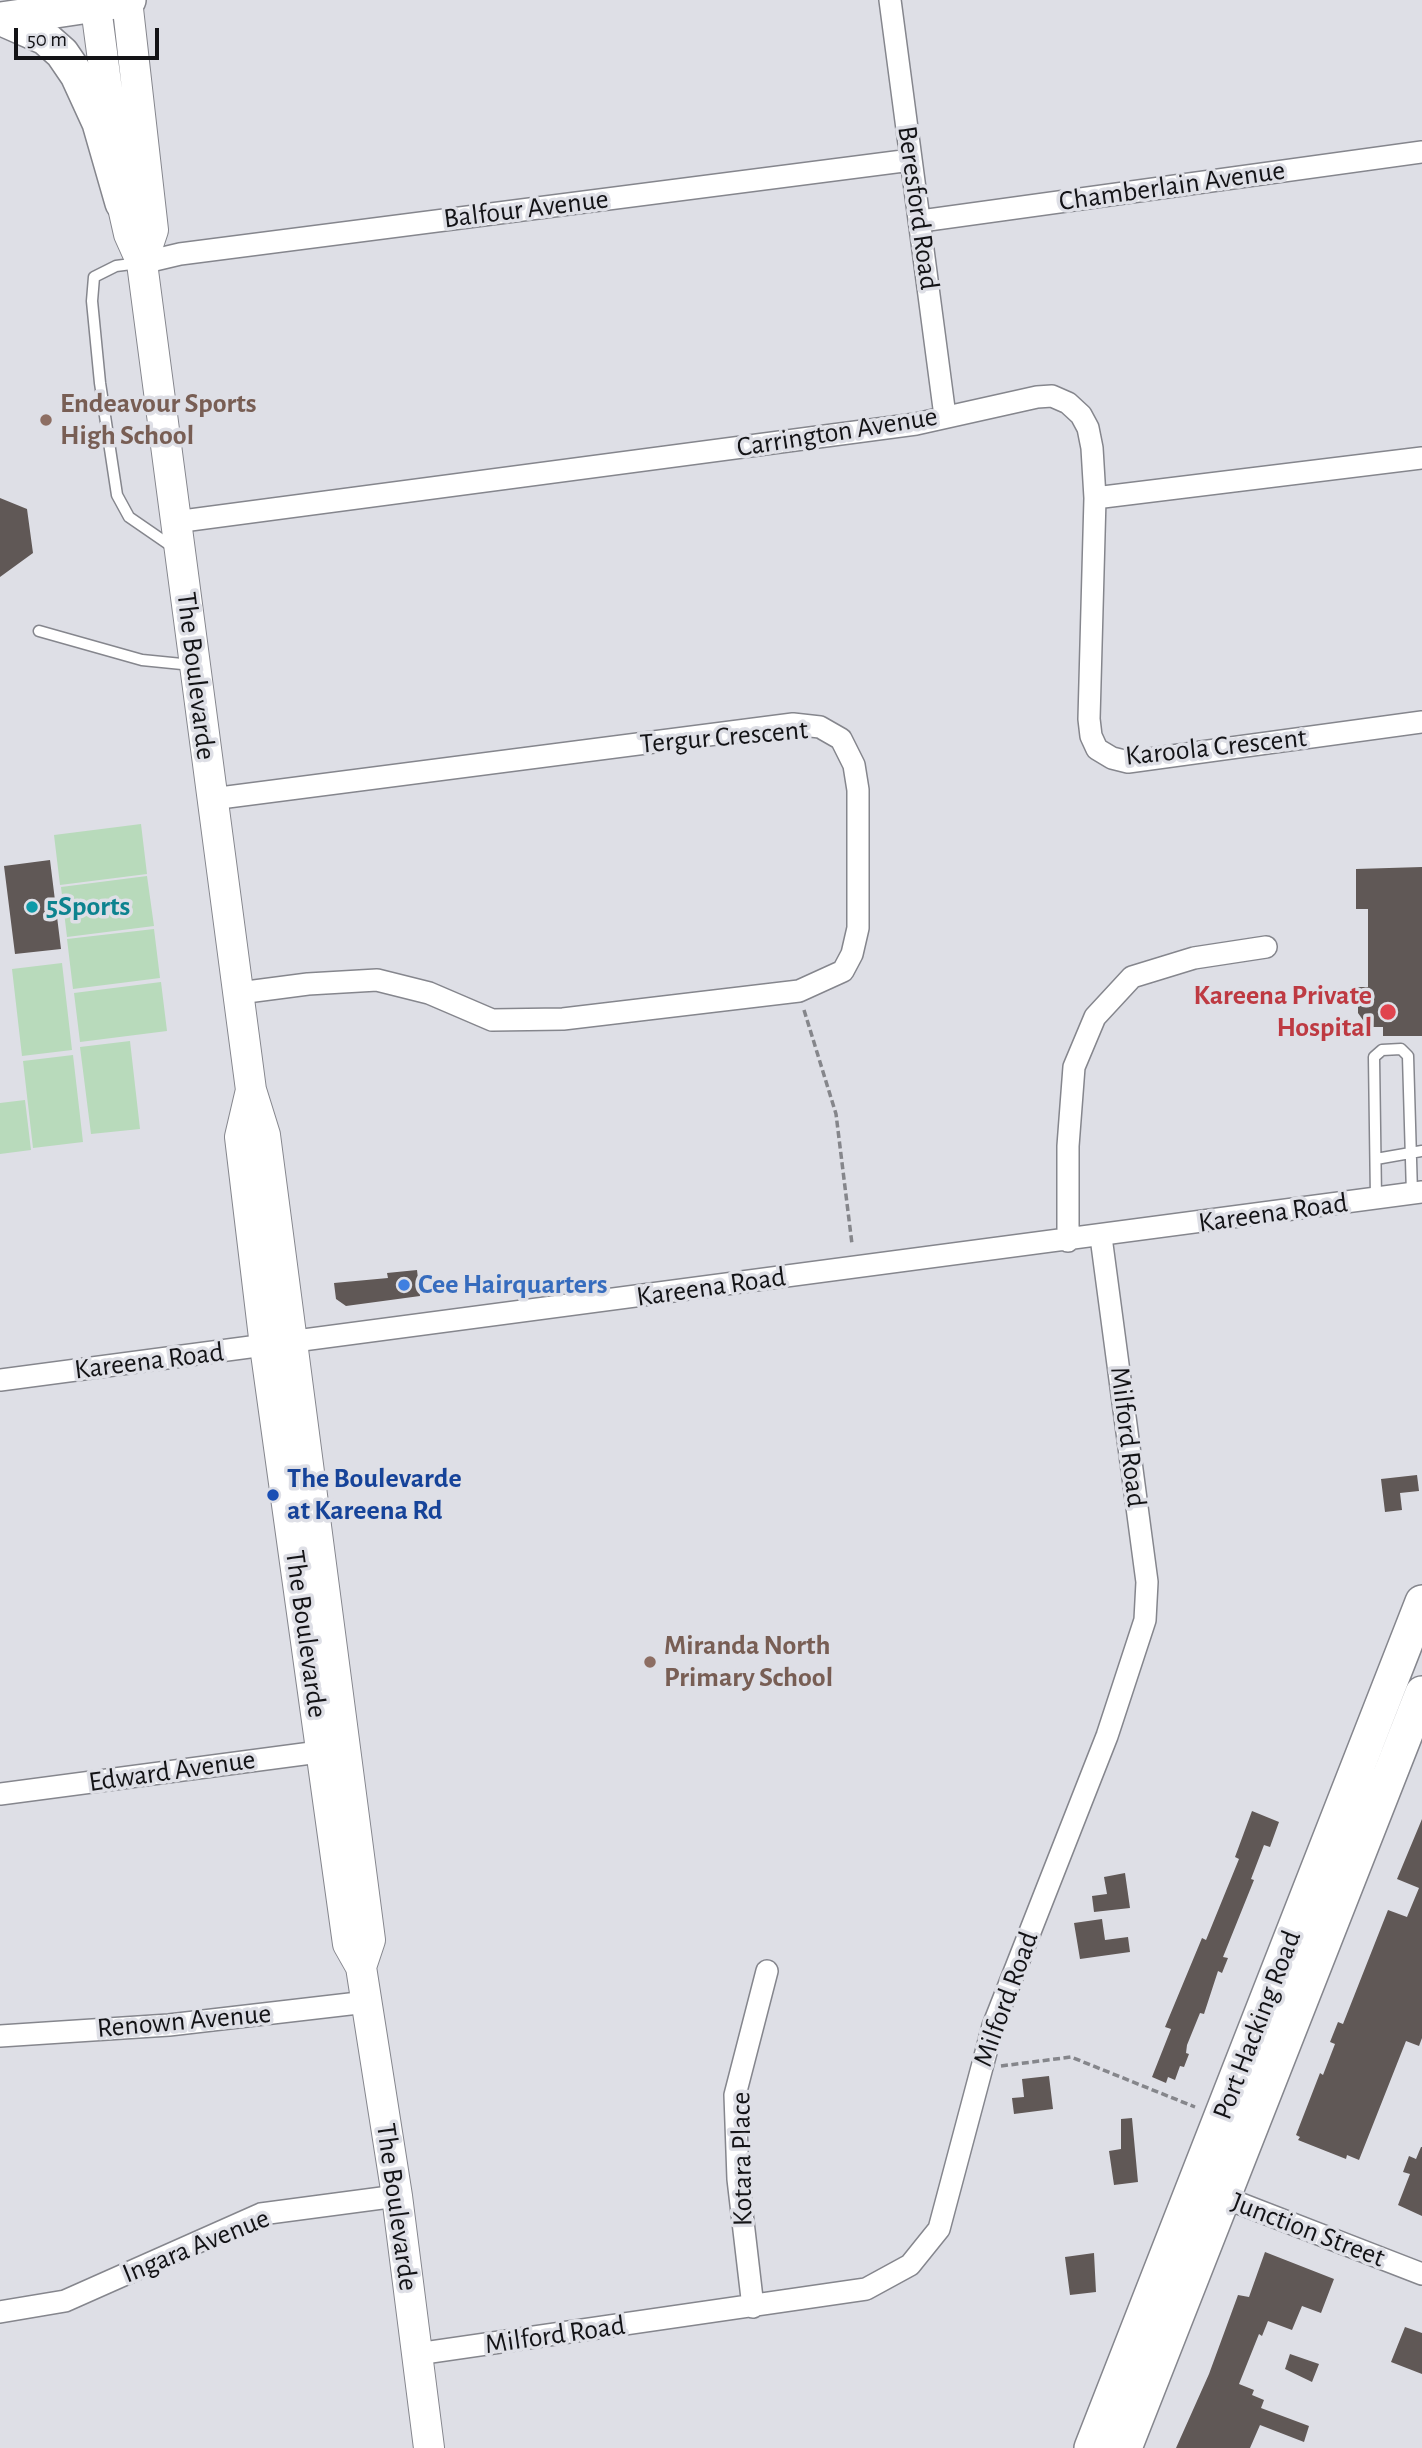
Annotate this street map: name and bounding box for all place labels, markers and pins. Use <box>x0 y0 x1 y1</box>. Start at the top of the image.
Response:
place label: Endeavour Sports High School <box>60 387 257 453</box>
marker: Endeavour Sports High School <box>38 412 54 428</box>
place label: 5Sports <box>46 890 130 924</box>
marker: 5Sports <box>24 899 40 915</box>
place label: Kareena Private Hospital <box>1194 979 1372 1045</box>
marker: Kareena Private Hospital <box>1378 1002 1398 1022</box>
place label: Cee Hairquarters <box>418 1268 608 1302</box>
marker: Cee Hairquarters <box>396 1277 412 1293</box>
place label: The Boulevarde at Kareena Rd <box>287 1462 462 1528</box>
marker: The Boulevarde at Kareena Rd <box>265 1487 281 1503</box>
place label: Miranda North Primary School <box>664 1629 833 1695</box>
marker: Miranda North Primary School <box>642 1654 658 1670</box>

